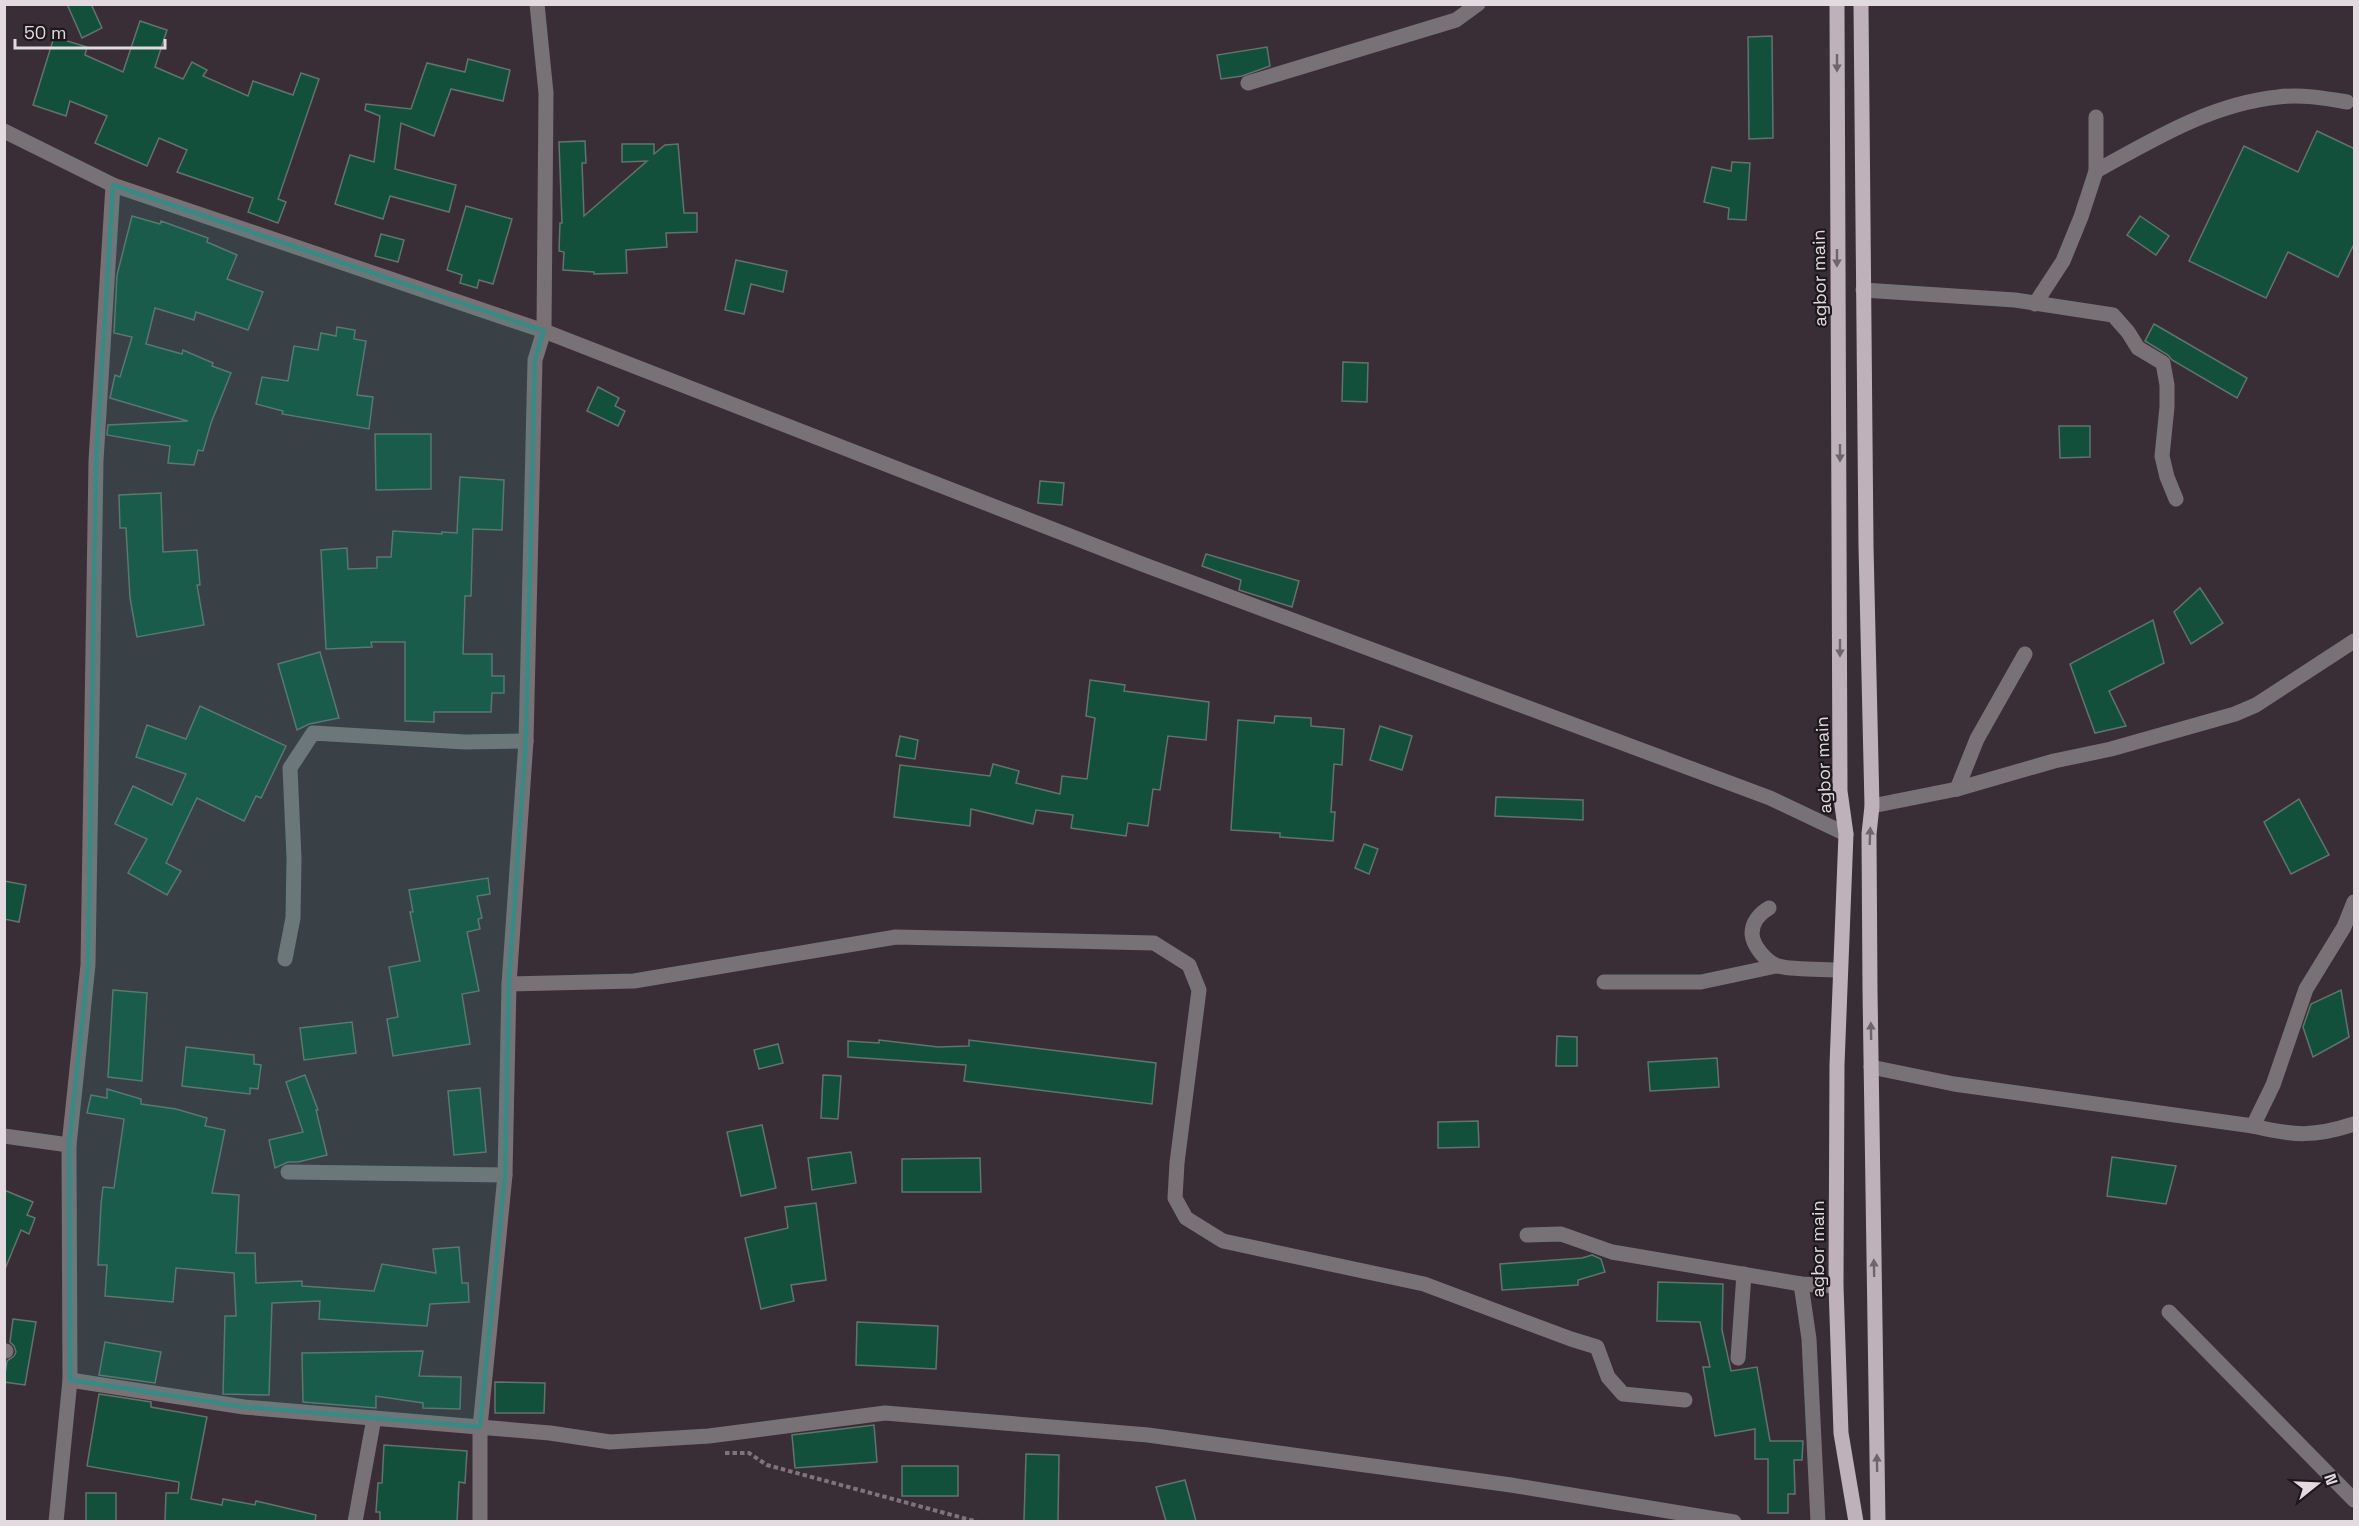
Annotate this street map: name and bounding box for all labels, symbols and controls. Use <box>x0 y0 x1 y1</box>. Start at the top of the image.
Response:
scale bar <box>15 12 165 50</box>
text: 50 m <box>24 21 66 44</box>
one-way arrow <box>1832 53 1842 72</box>
street label: agbor main <box>1807 229 1831 327</box>
one-way arrow <box>1832 248 1842 267</box>
one-way arrow <box>1835 443 1845 462</box>
one-way arrow <box>1835 638 1845 657</box>
street label: agbor main <box>1810 716 1836 814</box>
one-way arrow <box>1865 827 1874 846</box>
one-way arrow <box>1866 1022 1876 1041</box>
street label: agbor main <box>1806 1200 1829 1298</box>
one-way arrow <box>1870 1259 1879 1278</box>
one-way arrow <box>1872 1454 1882 1473</box>
north arrow <box>2287 1454 2347 1514</box>
text: N <box>2319 1471 2342 1488</box>

